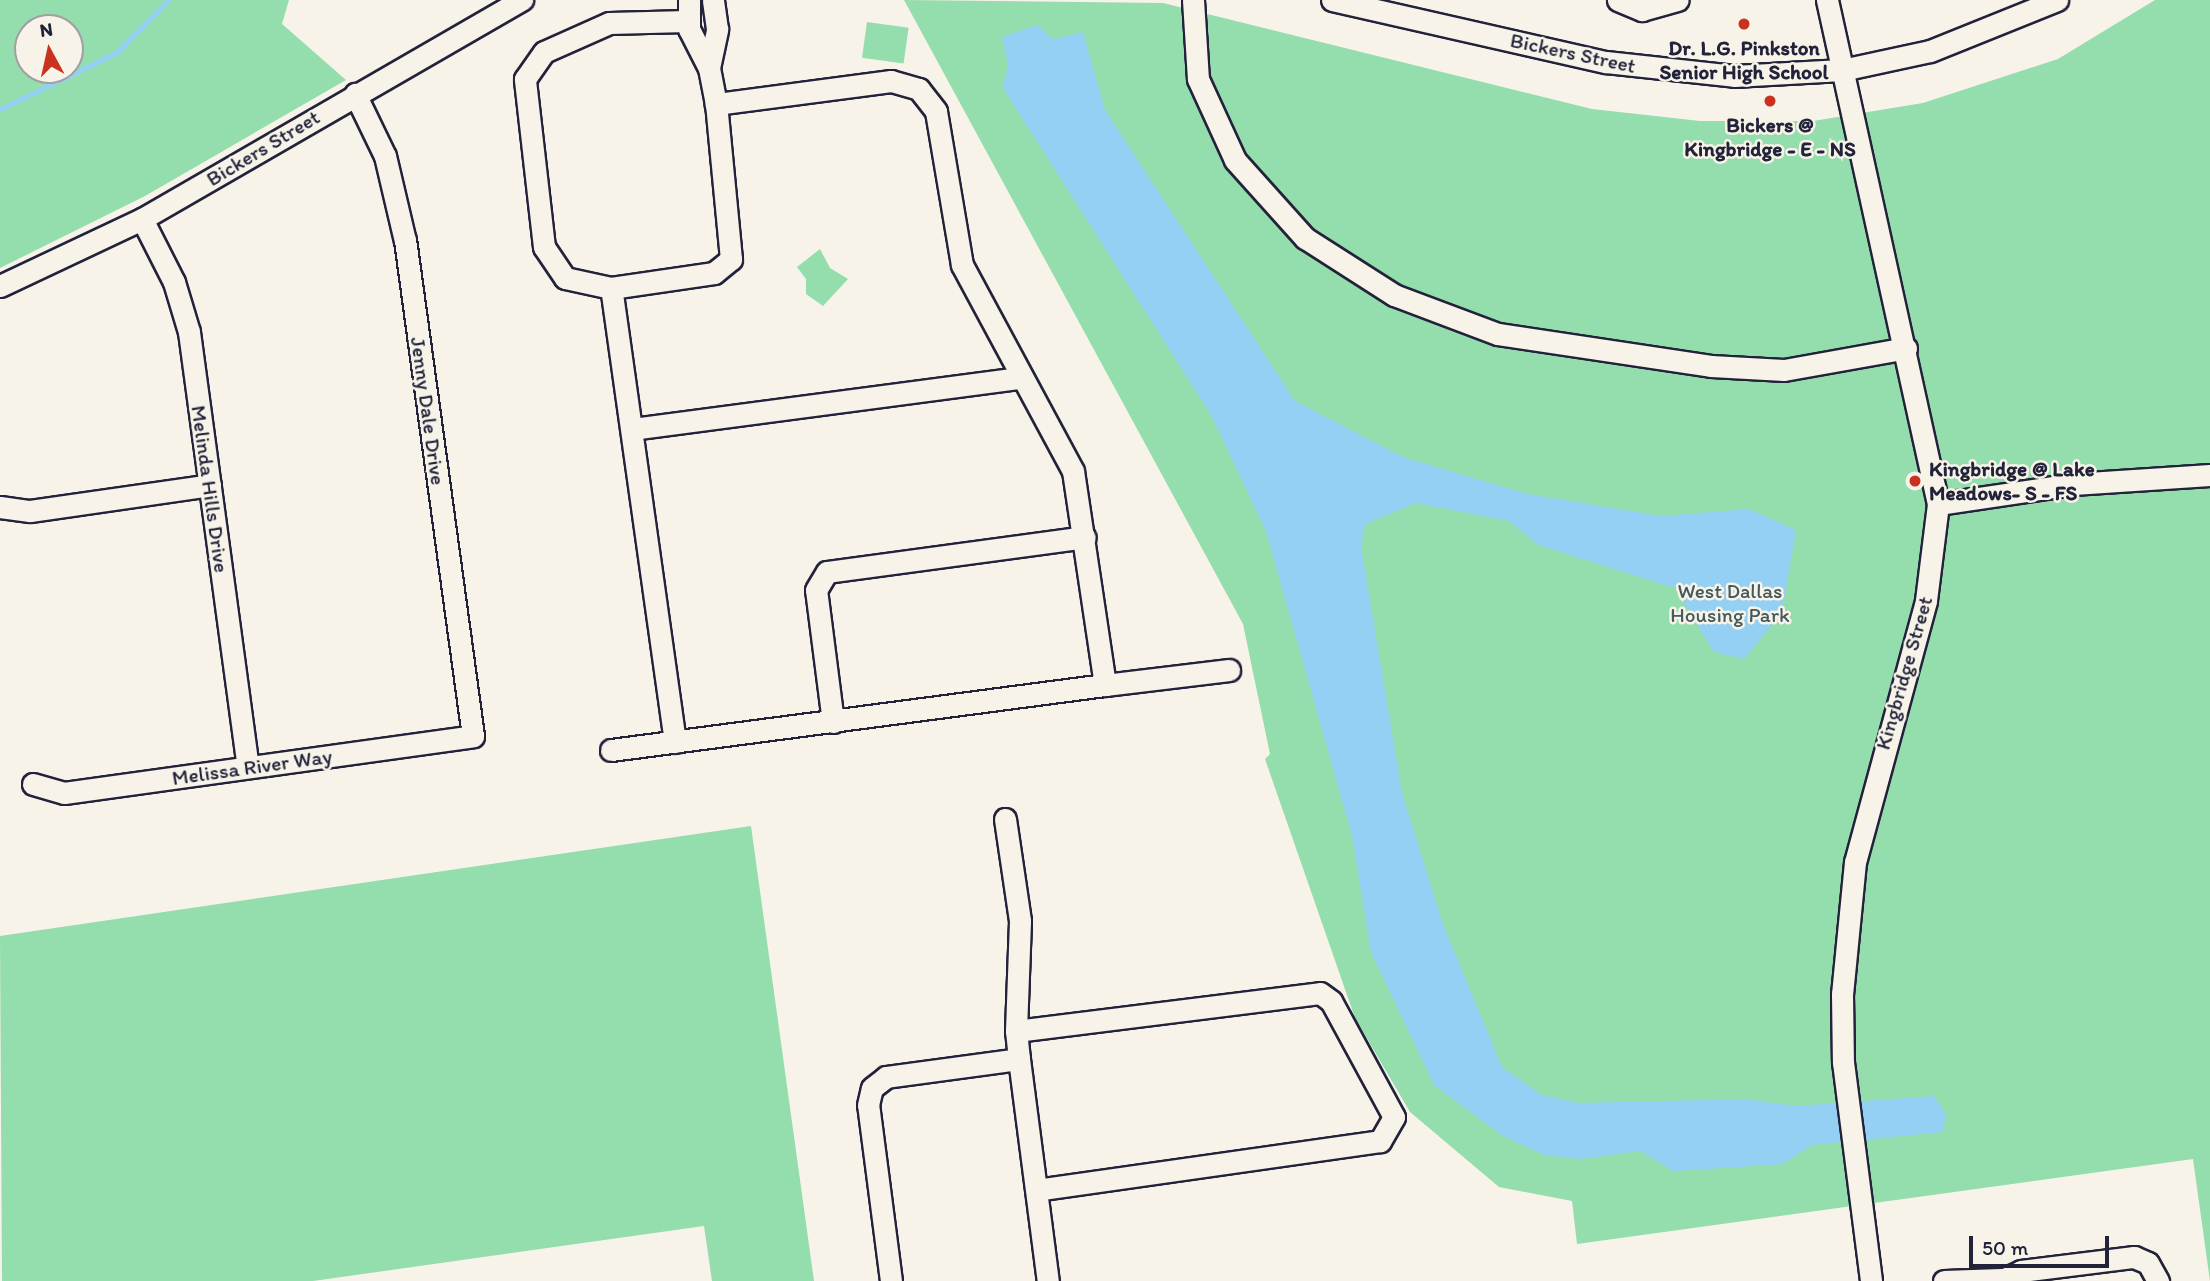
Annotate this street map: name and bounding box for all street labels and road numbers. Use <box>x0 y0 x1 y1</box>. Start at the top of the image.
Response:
street label: Bickers Street <box>1508 27 1638 79</box>
street label: Bickers Street <box>202 104 324 192</box>
street label: Jenny Dale Drive <box>405 335 451 487</box>
street label: Melinda Hills Drive <box>186 403 234 575</box>
street label: Kingbridge Street <box>1870 593 1938 753</box>
street label: Melissa River Way <box>171 743 333 791</box>

